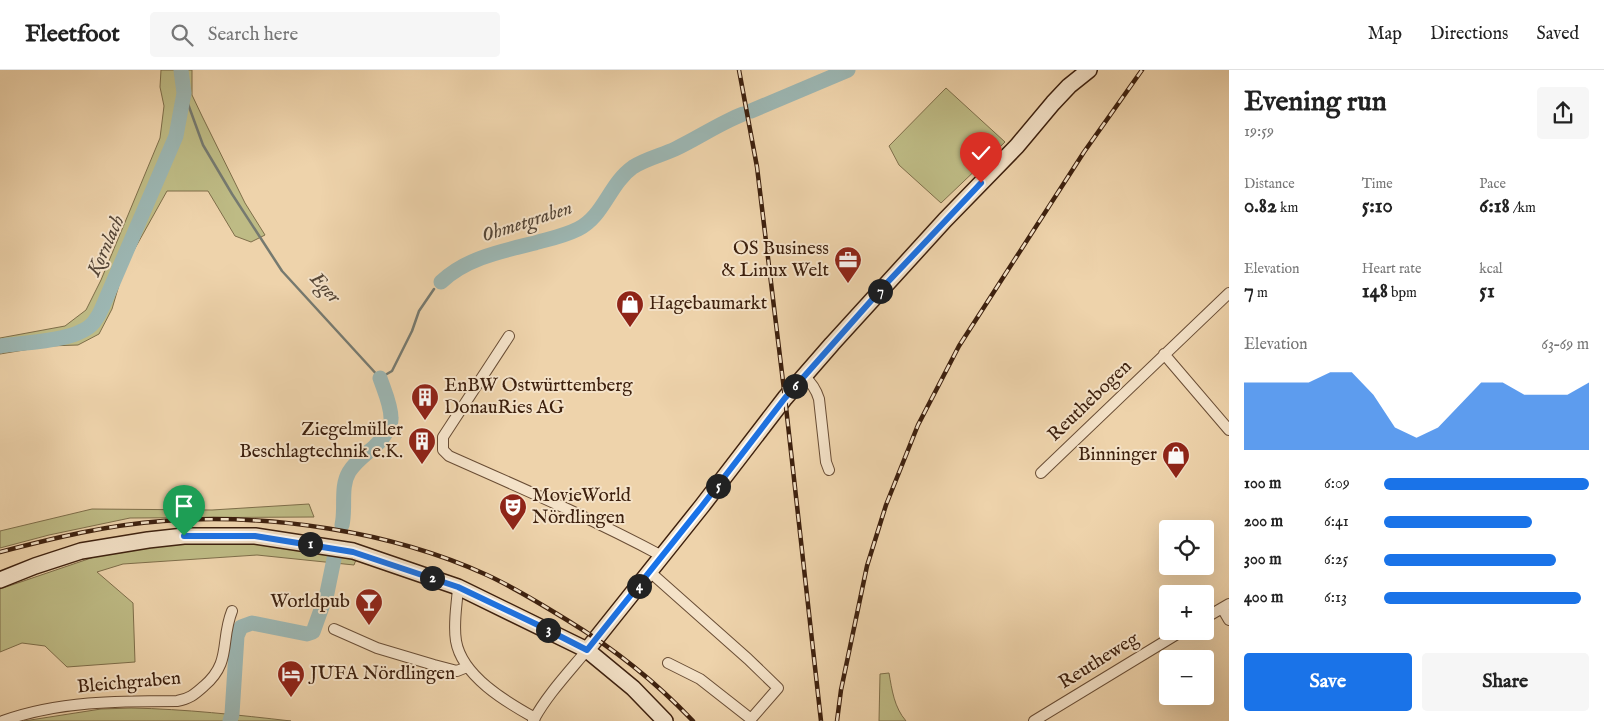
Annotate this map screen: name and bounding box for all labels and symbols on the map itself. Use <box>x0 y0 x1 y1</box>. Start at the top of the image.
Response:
pin <box>960 132 1002 183</box>
water label: Ohmetgraben <box>478 196 576 249</box>
water label: Kornlach <box>81 211 131 281</box>
place label: OS Business & Linux Welt <box>721 237 829 283</box>
office icon: OS Business & Linux Welt <box>833 245 863 284</box>
water label: Eger <box>303 266 347 311</box>
pin: 7 <box>868 278 892 304</box>
shop icon: Hagebaumarkt <box>615 289 645 328</box>
place label: Hagebaumarkt <box>649 292 768 316</box>
street label: Reuthebogen <box>1043 355 1137 447</box>
place label: EnBW Ostwürttemberg DonauRies AG <box>444 374 633 420</box>
pin: 6 <box>782 374 808 398</box>
building icon: EnBW Ostwürttemberg DonauRies AG <box>410 382 440 421</box>
place label: Ziegelmüller Beschlagtechnik e.K. <box>239 418 403 464</box>
building icon: Ziegelmüller Beschlagtechnik e.K. <box>407 426 437 465</box>
shop icon: Binninger <box>1161 440 1191 479</box>
place label: Binninger <box>1078 443 1157 467</box>
pin: 5 <box>706 474 730 498</box>
place label: MovieWorld Nördlingen <box>532 484 632 530</box>
pin <box>163 485 205 536</box>
theatre icon: MovieWorld Nördlingen <box>498 492 528 531</box>
pin: 1 <box>298 532 322 556</box>
pin: 2 <box>420 566 444 590</box>
pin: 4 <box>626 574 652 598</box>
bar icon: Worldpub <box>354 587 384 626</box>
place label: Worldpub <box>270 590 350 614</box>
pin: 3 <box>536 618 560 642</box>
street label: Reutheweg <box>1055 627 1144 695</box>
hotel icon: JUFA Nördlingen <box>276 659 306 698</box>
place label: JUFA Nördlingen <box>308 662 455 686</box>
street label: Bleichgraben <box>76 667 182 699</box>

